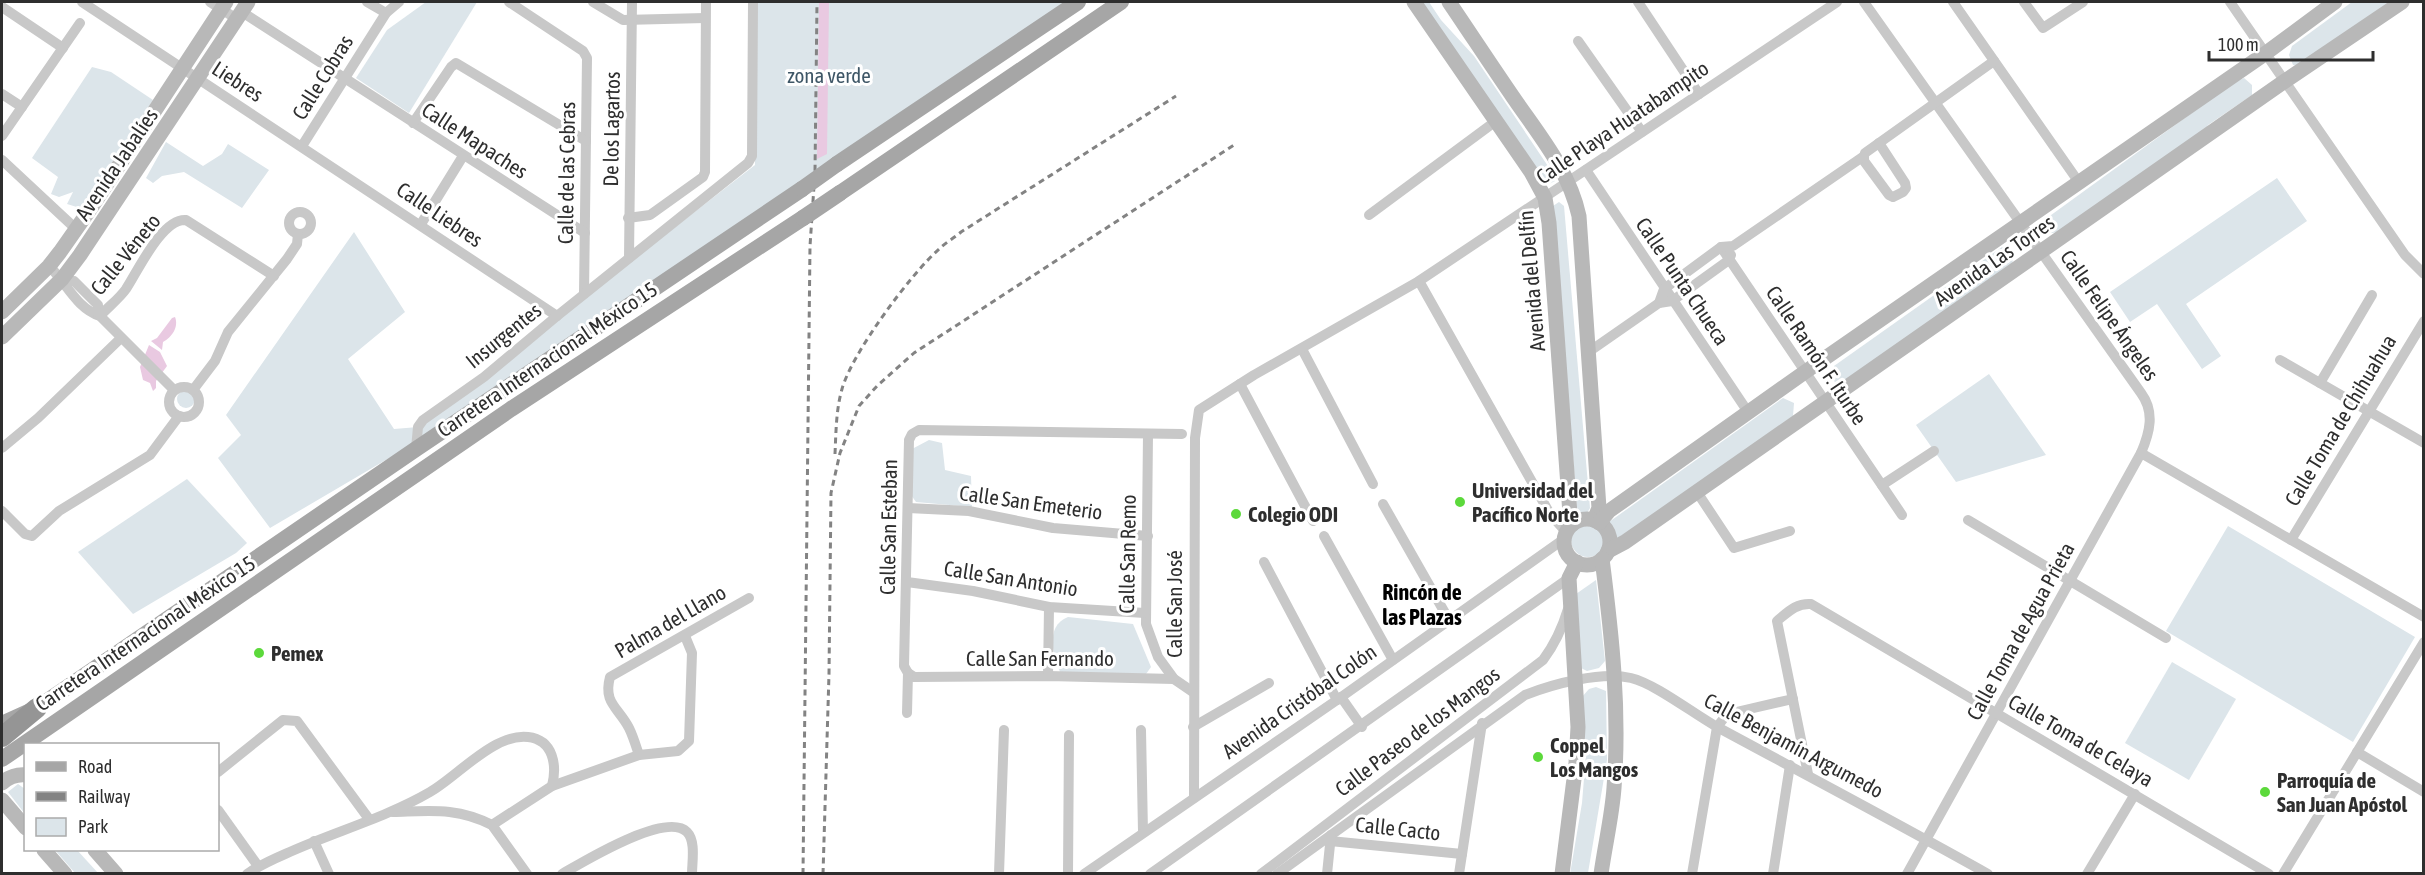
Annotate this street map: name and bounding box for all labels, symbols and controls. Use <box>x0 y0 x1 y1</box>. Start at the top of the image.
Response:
scale bar <box>2209 24 2372 62</box>
street label: Calle Cobras <box>287 30 357 124</box>
text: 100 m <box>2218 34 2259 55</box>
street label: Calle Playa Huatabampito <box>1531 55 1713 189</box>
street label: Liebres <box>208 56 268 106</box>
park label: zona verde <box>787 63 871 87</box>
street label: De los Lagartos <box>598 71 624 187</box>
street label: Calle Mapaches <box>418 97 532 183</box>
street label: Calle de las Cebras <box>553 102 579 244</box>
street label: Avenida Jabalíes <box>70 104 162 224</box>
street label: Calle Liebres <box>393 177 487 251</box>
street label: Calle Véneto <box>85 209 165 299</box>
street label: Avenida del Delfín <box>1513 209 1549 353</box>
street label: Avenida Las Torres <box>1929 210 2059 310</box>
street label: Calle Punta Chueca <box>1632 213 1734 349</box>
street label: Calle Felipe Ángeles <box>2056 245 2164 385</box>
street label: Carretera Internacional México 15 <box>433 276 661 442</box>
street label: Calle Ramón F. Iturbe <box>1762 281 1872 429</box>
street label: Insurgentes <box>461 297 545 373</box>
street label: Calle Toma de Chihuahua <box>2279 330 2401 510</box>
street label: Calle San Esteban <box>875 459 901 595</box>
place label: Universidad del Pacífico Norte <box>1472 478 1594 526</box>
street label: Calle San Emeterio <box>958 480 1104 524</box>
street label: Calle San Remo <box>1114 494 1140 614</box>
marker: Universidad del Pacífico Norte <box>1453 495 1467 509</box>
place label: Colegio ODI <box>1248 502 1338 526</box>
marker: Colegio ODI <box>1229 507 1243 521</box>
street label: Calle Toma de Agua Prieta <box>1961 538 2079 724</box>
street label: Carretera Internacional México 15 <box>31 550 259 716</box>
street label: Calle San José <box>1162 550 1186 658</box>
street label: Calle San Antonio <box>942 556 1080 600</box>
district label: Rincón de las Plazas <box>1382 579 1462 630</box>
street label: Palma del Llano <box>610 580 730 662</box>
street label: Avenida Cristóbal Colón <box>1217 639 1381 763</box>
place label: Pemex <box>271 641 324 665</box>
marker: Pemex <box>252 646 266 660</box>
street label: Calle San Fernando <box>966 646 1114 670</box>
street label: Calle Paseo de los Mangos <box>1330 661 1504 801</box>
street label: Calle Benjamín Argumedo <box>1700 688 1888 802</box>
street label: Calle Toma de Celaya <box>2004 689 2158 791</box>
place label: Coppel Los Mangos <box>1550 733 1639 781</box>
legend <box>24 743 219 851</box>
marker: Coppel Los Mangos <box>1531 750 1545 764</box>
text: Road <box>78 756 112 777</box>
place label: Parroquía de San Juan Apóstol <box>2277 768 2408 816</box>
marker: Parroquía de San Juan Apóstol <box>2258 785 2272 799</box>
text: Railway <box>78 786 130 807</box>
street label: Calle Cacto <box>1354 812 1442 844</box>
text: Park <box>78 816 108 837</box>

